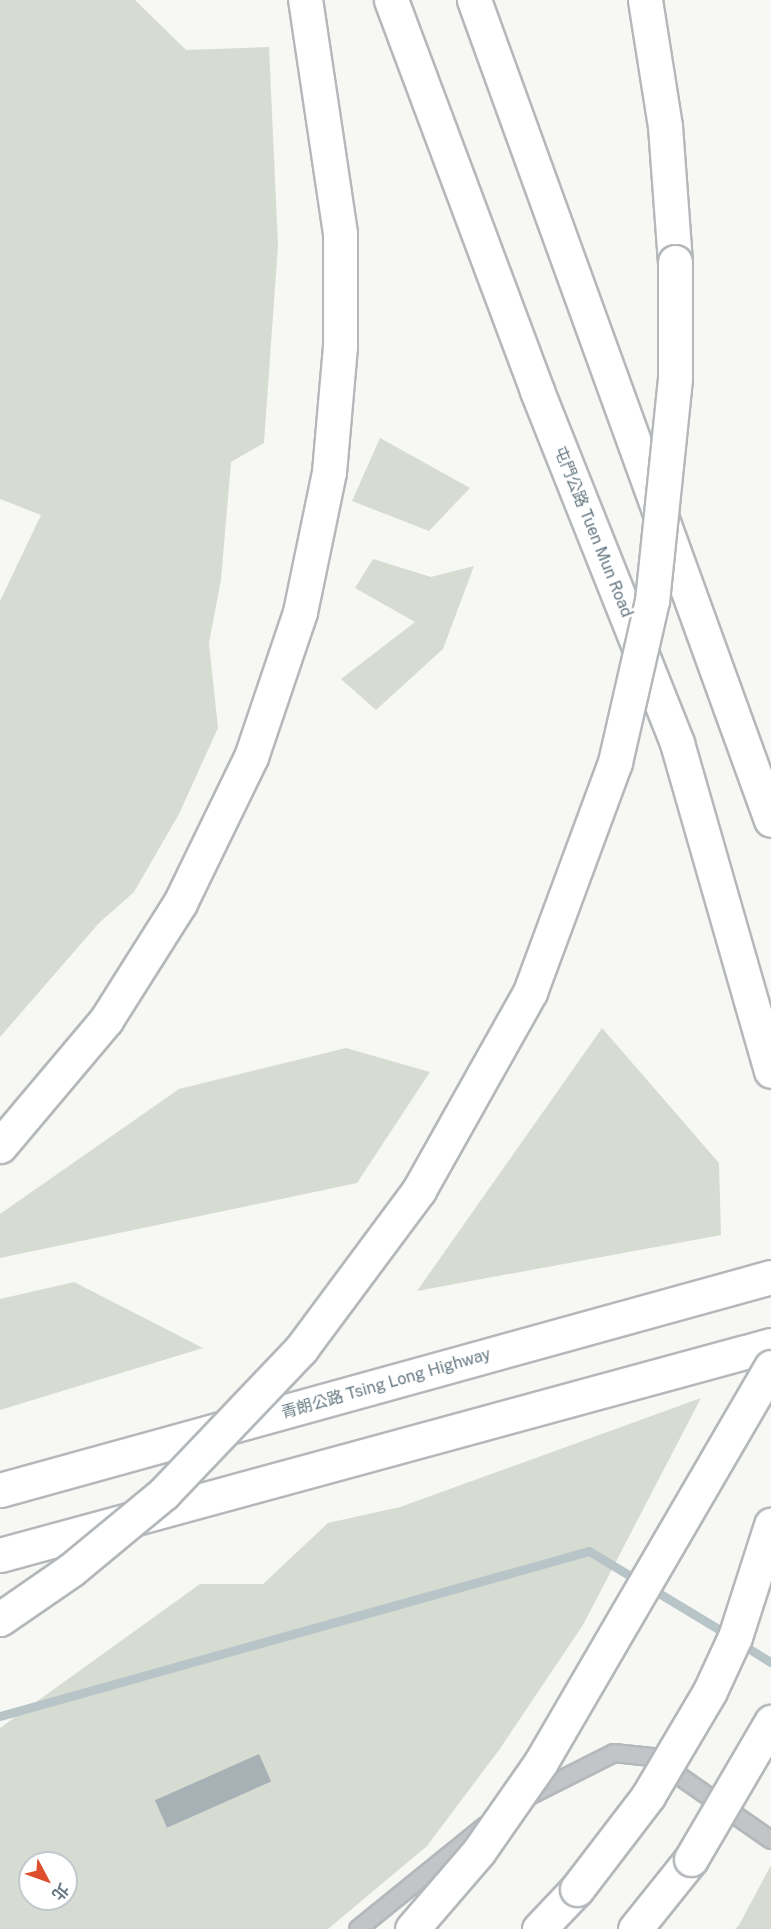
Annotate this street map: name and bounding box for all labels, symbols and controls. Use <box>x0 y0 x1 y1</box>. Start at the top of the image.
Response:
street label: 屯門公路 Tuen Mun Road <box>550 444 636 620</box>
street label: 青朗公路 Tsing Long Highway <box>279 1345 493 1423</box>
north arrow <box>18 1851 78 1911</box>
text: 北 <box>48 1880 73 1904</box>

